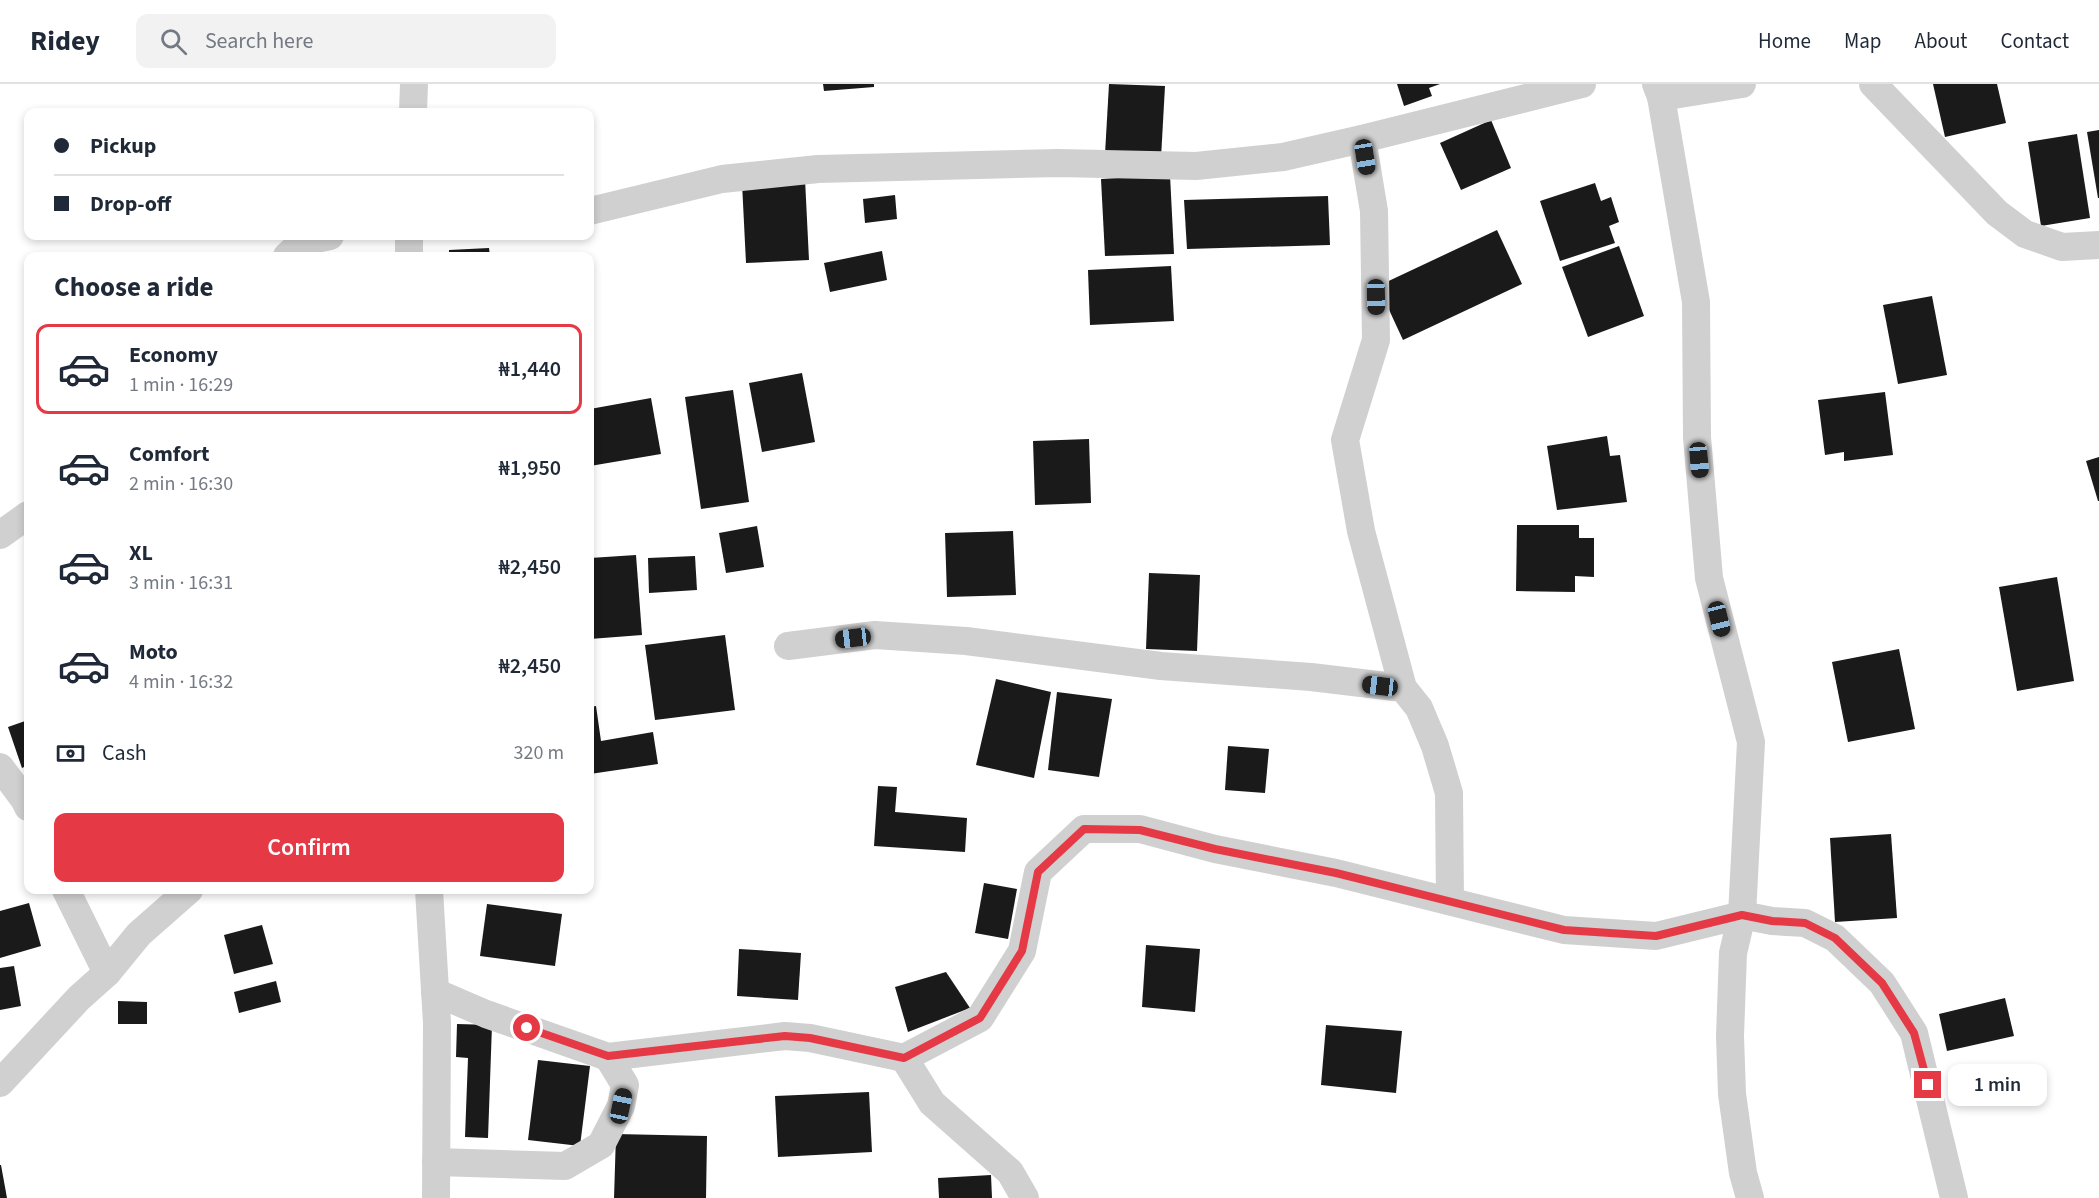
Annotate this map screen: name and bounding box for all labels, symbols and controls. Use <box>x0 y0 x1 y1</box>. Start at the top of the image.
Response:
search box <box>136 14 556 68</box>
text: Ridey <box>30 21 100 61</box>
icon: search <box>157 25 190 58</box>
text: Search here <box>205 25 313 57</box>
text: Home <box>1758 26 1811 56</box>
text: Map <box>1844 26 1882 56</box>
text: About <box>1915 26 1967 56</box>
text: Contact <box>2000 26 2069 56</box>
text: Pickup <box>90 130 156 162</box>
car <box>1353 138 1377 176</box>
text: Drop-off <box>90 188 171 220</box>
text: Choose a ride <box>54 268 214 307</box>
car <box>1367 279 1385 315</box>
text: Economy <box>129 339 218 371</box>
icon: car <box>57 342 111 396</box>
text: ₦1,440 <box>499 353 561 385</box>
text: 1 min · 16:29 <box>129 371 233 399</box>
text: Comfort <box>129 438 210 470</box>
icon: car <box>57 441 111 495</box>
car <box>1688 441 1710 479</box>
text: ₦1,950 <box>499 452 561 484</box>
text: 2 min · 16:30 <box>129 470 233 498</box>
text: XL <box>129 537 153 569</box>
icon: car <box>57 540 111 594</box>
text: ₦2,450 <box>499 551 561 583</box>
text: 3 min · 16:31 <box>129 569 233 597</box>
car <box>1706 599 1732 639</box>
car <box>834 627 872 649</box>
text: Moto <box>129 636 178 668</box>
icon: car <box>57 639 111 693</box>
text: ₦2,450 <box>499 650 561 682</box>
text: 4 min · 16:32 <box>129 668 233 696</box>
car <box>1361 675 1399 697</box>
icon: cash <box>54 737 87 770</box>
text: Cash <box>102 737 147 769</box>
text: 320 m <box>514 739 564 767</box>
button: Confirm <box>54 813 564 882</box>
route start <box>513 1014 540 1041</box>
callout: 1 min <box>1949 1064 2048 1106</box>
route end <box>1914 1071 1941 1098</box>
text: 1 min <box>1974 1071 2021 1099</box>
car <box>608 1087 634 1125</box>

